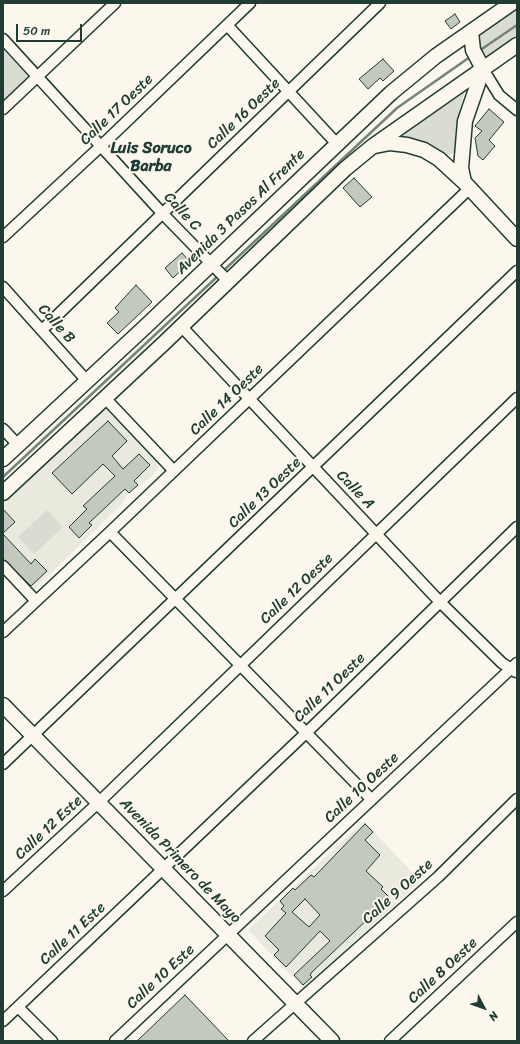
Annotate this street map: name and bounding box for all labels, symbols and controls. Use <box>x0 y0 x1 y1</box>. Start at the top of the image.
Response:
scale bar <box>18 16 84 42</box>
text: 50 m <box>23 20 50 42</box>
street label: Calle 17 Oeste <box>77 71 157 149</box>
street label: Calle 16 Oeste <box>204 75 284 153</box>
district label: Luis Soruco Barba <box>110 139 192 177</box>
street label: Avenida 3 Pasos Al Frente <box>173 146 309 278</box>
street label: Calle C <box>160 189 204 235</box>
street label: Calle B <box>34 301 78 347</box>
street label: Calle 14 Oeste <box>186 360 268 440</box>
street label: Calle 13 Oeste <box>225 454 305 532</box>
street label: Calle A <box>332 467 378 513</box>
street label: Calle 12 Oeste <box>257 550 337 628</box>
street label: Calle 11 Oeste <box>291 649 369 727</box>
street label: Calle 10 Oeste <box>321 749 403 827</box>
street label: Calle 12 Este <box>12 792 86 864</box>
street label: Avenida Primero de Mayo <box>116 795 244 927</box>
street label: Calle 9 Oeste <box>359 856 437 928</box>
street label: Calle 11 Este <box>36 899 110 969</box>
street label: Calle 8 Oeste <box>404 934 482 1008</box>
street label: Calle 10 Este <box>123 941 199 1013</box>
north arrow <box>464 988 504 1028</box>
text: N <box>484 1007 503 1025</box>

